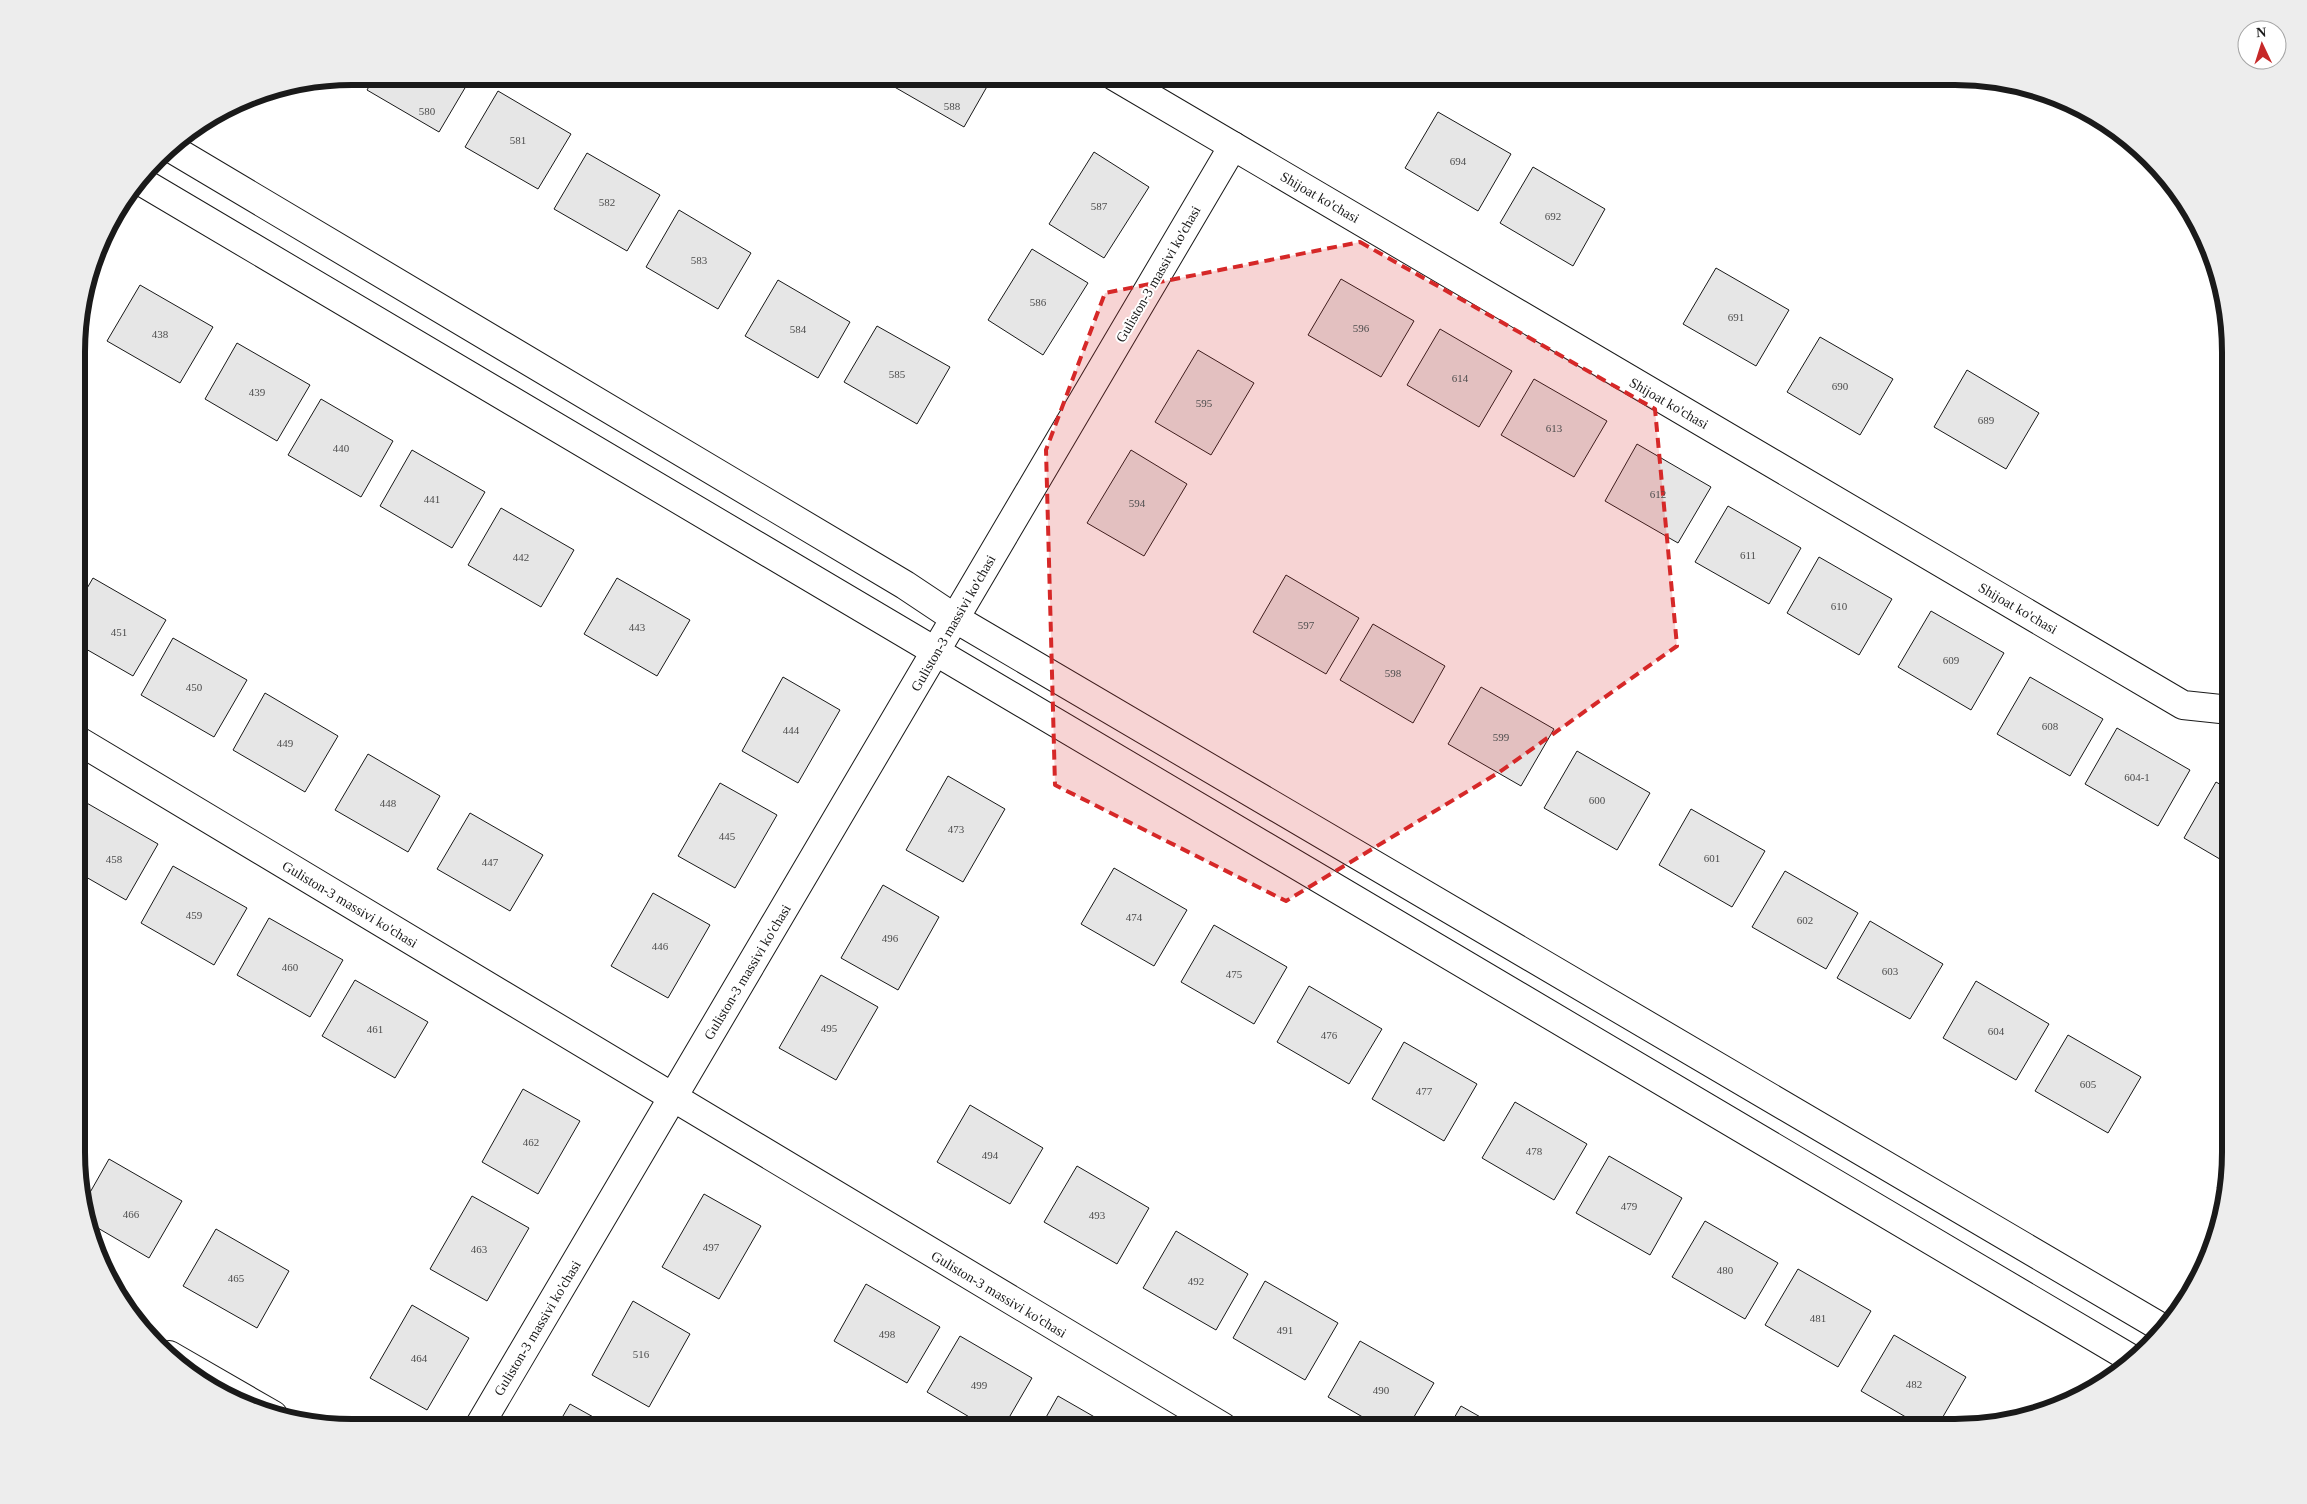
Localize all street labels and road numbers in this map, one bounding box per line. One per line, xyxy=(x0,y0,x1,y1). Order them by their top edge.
street label: Shijoat ko'chasi xyxy=(1278,169,1362,226)
street label: Guliston-3 massivi ko'chasi xyxy=(1113,203,1204,345)
street label: Shijoat ko'chasi xyxy=(1627,375,1711,432)
street label: Guliston-3 massivi ko'chasi xyxy=(908,552,999,694)
street label: Shijoat ko'chasi xyxy=(1976,580,2060,637)
street label: Guliston-3 massivi ko'chasi xyxy=(279,858,420,951)
street label: Guliston-3 massivi ko'chasi xyxy=(701,902,794,1043)
street label: Guliston-3 massivi ko'chasi xyxy=(928,1248,1069,1341)
street label: Guliston-3 massivi ko'chasi xyxy=(491,1258,584,1399)

